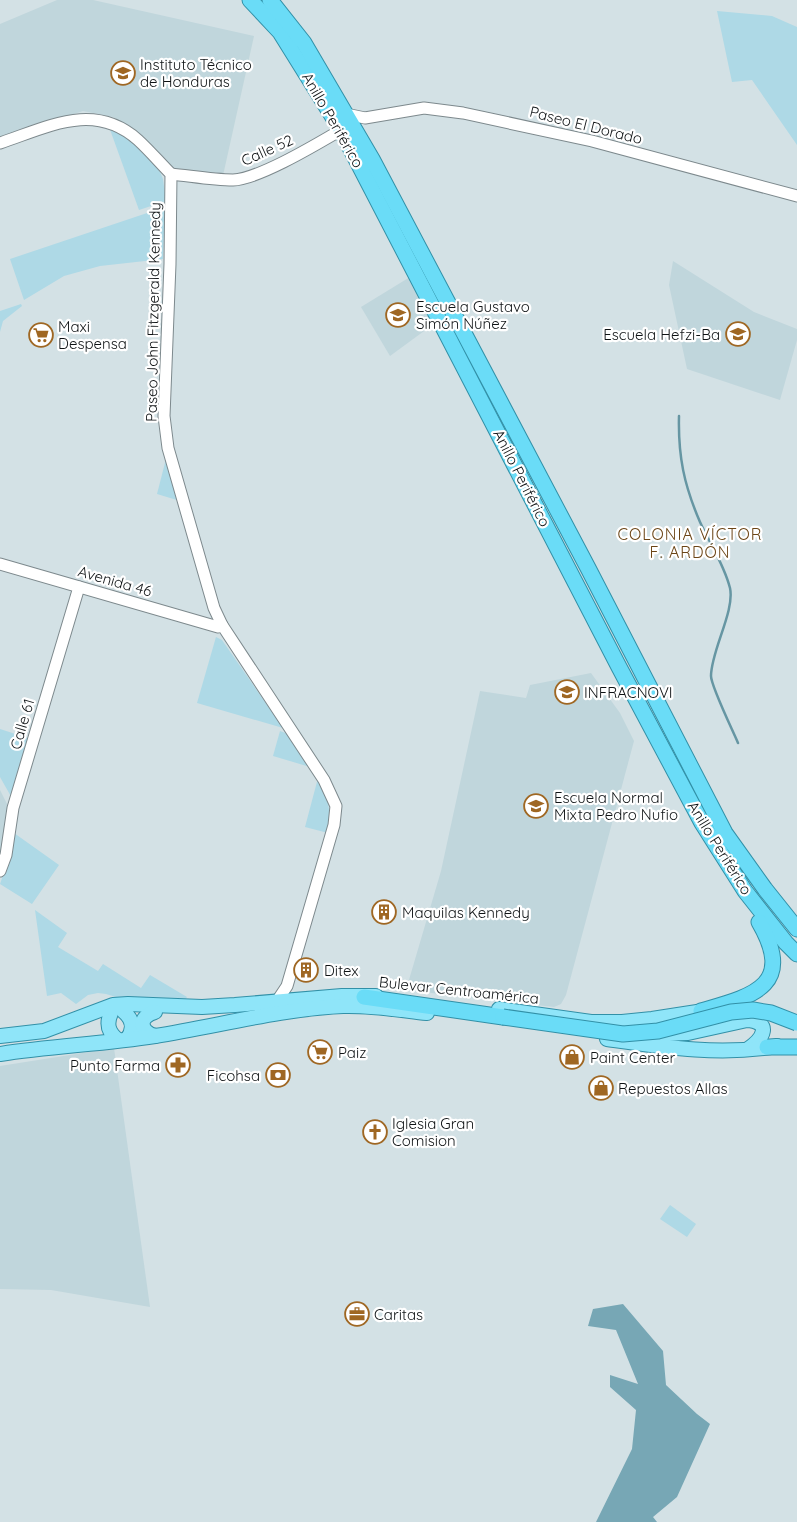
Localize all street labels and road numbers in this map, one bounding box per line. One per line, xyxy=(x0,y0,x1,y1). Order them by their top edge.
street label: Anillo Periférico xyxy=(298,69,368,171)
street label: Paseo El Dorado xyxy=(528,102,644,148)
street label: Calle 52 xyxy=(238,130,296,170)
street label: Paseo John Fitzgerald Kennedy xyxy=(142,202,164,422)
street label: Anillo Periférico xyxy=(489,426,555,530)
street label: Avenida 46 xyxy=(76,561,154,601)
street label: Calle 61 xyxy=(6,697,38,751)
street label: Anillo Periférico xyxy=(684,798,756,898)
street label: Bulevar Centroamérica xyxy=(378,972,540,1008)

